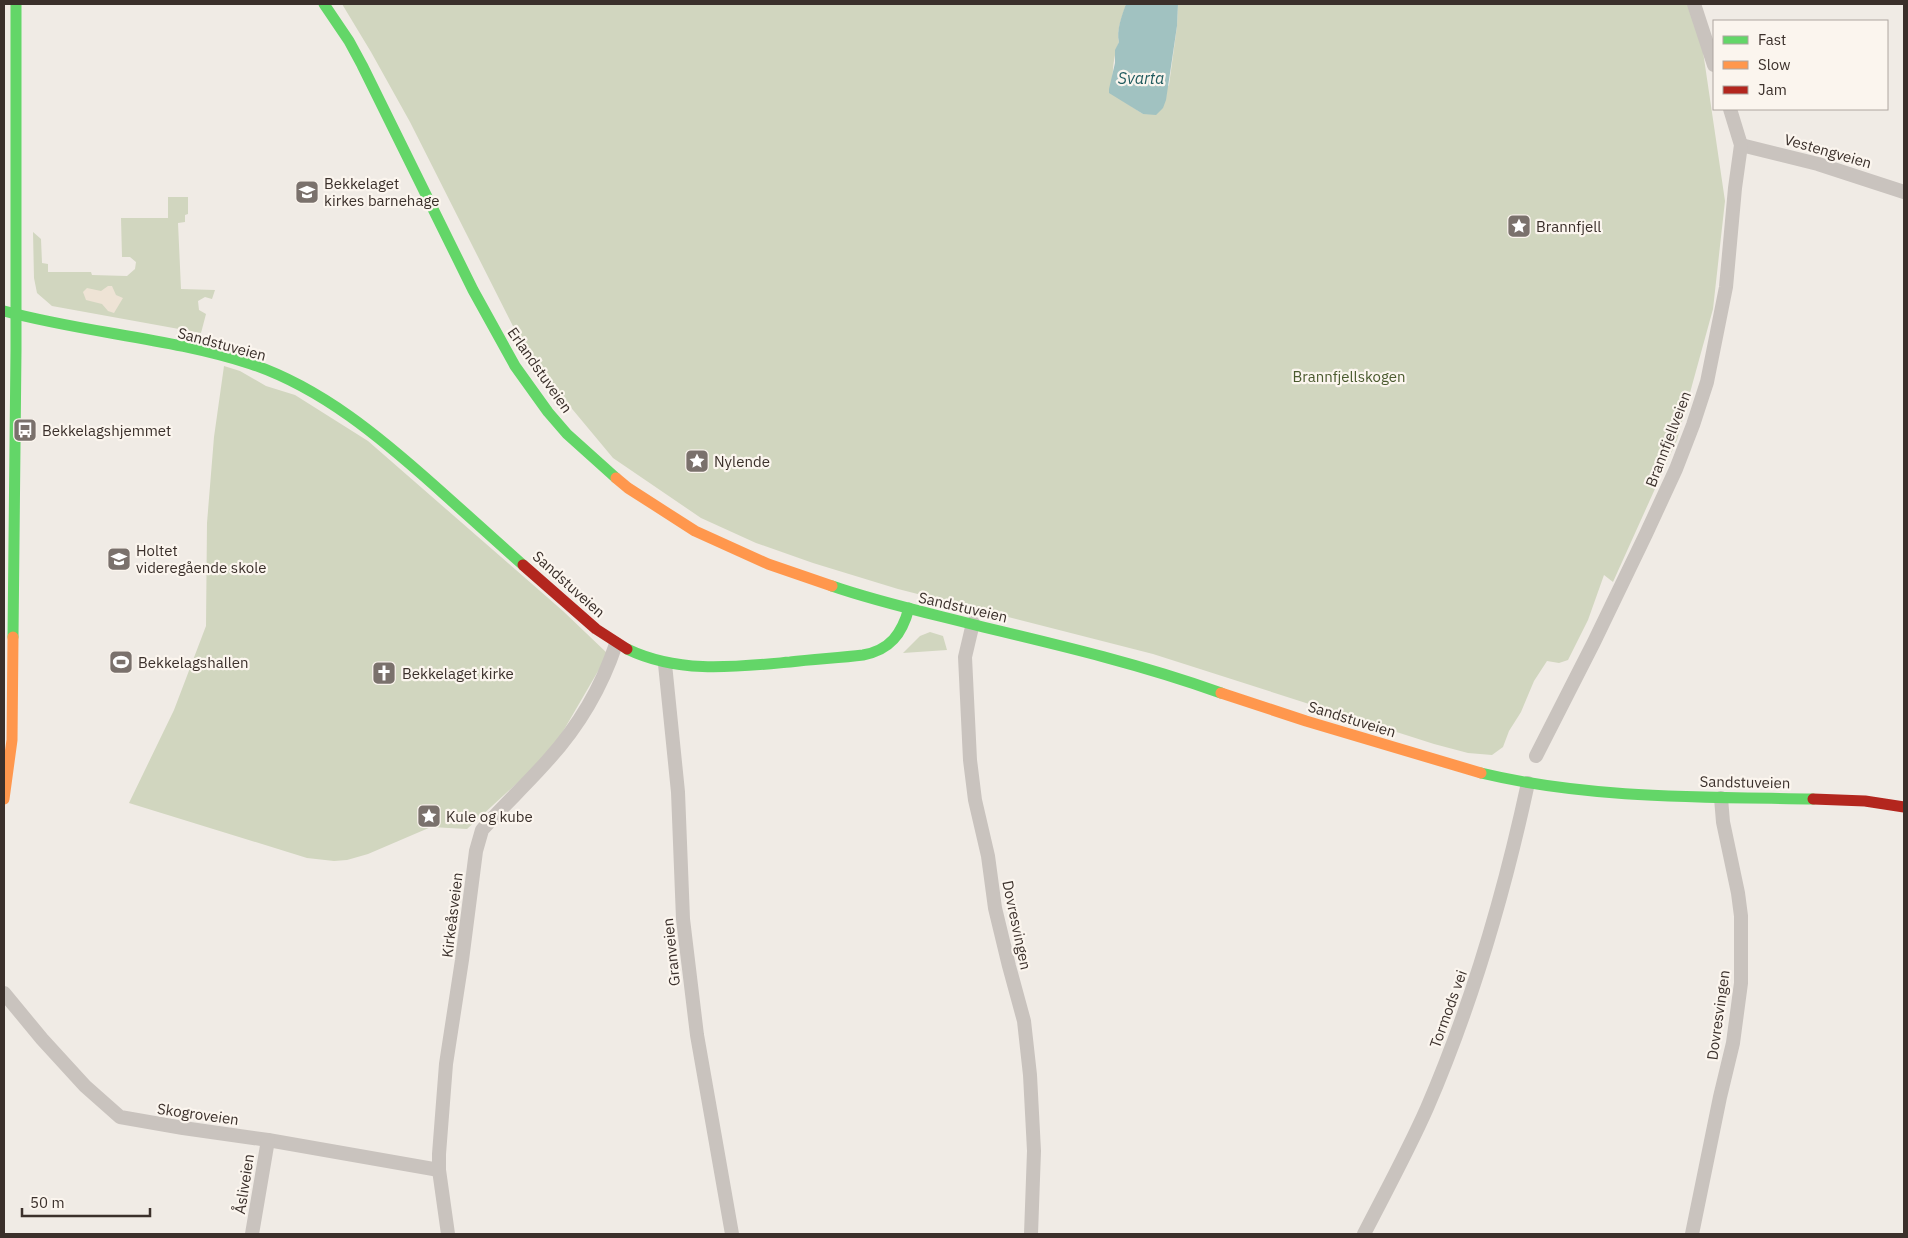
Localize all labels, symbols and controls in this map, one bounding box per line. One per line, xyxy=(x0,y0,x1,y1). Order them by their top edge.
legend xyxy=(1713,20,1888,110)
text: Fast xyxy=(1758,30,1786,49)
text: Slow xyxy=(1758,55,1791,74)
water label: Svarta xyxy=(1118,68,1164,88)
text: Jam xyxy=(1758,80,1787,99)
street label: Vestengveien xyxy=(1782,129,1874,173)
place label: Bekkelaget kirkes barnehage xyxy=(324,174,439,210)
school or university icon: Bekkelaget kirkes barnehage xyxy=(294,179,320,205)
place icon: Brannfjell xyxy=(1506,213,1532,239)
place label: Brannfjell xyxy=(1536,217,1601,236)
street label: Sandstuveien xyxy=(176,323,268,365)
street label: Erlandstuveien xyxy=(503,323,577,417)
park label: Brannfjellskogen xyxy=(1292,367,1406,386)
street label: Brannfjellveien xyxy=(1641,388,1695,490)
bus stop icon: Bekkelagshjemmet xyxy=(12,417,38,443)
place label: Bekkelagshjemmet xyxy=(42,421,171,440)
place icon: Nylende xyxy=(684,448,710,474)
place label: Nylende xyxy=(714,452,770,471)
place label: Holtet videregående skole xyxy=(136,541,267,577)
school or university icon: Holtet videregående skole xyxy=(106,546,132,572)
street label: Sandstuveien xyxy=(529,547,609,621)
street label: Sandstuveien xyxy=(917,588,1009,626)
sports icon: Bekkelagshallen xyxy=(108,649,134,675)
place label: Bekkelagshallen xyxy=(138,653,249,672)
church icon: Bekkelaget kirke xyxy=(371,660,397,686)
place label: Bekkelaget kirke xyxy=(402,664,514,683)
street label: Sandstuveien xyxy=(1306,697,1398,741)
street label: Sandstuveien xyxy=(1699,772,1791,792)
place icon: Kule og kube xyxy=(416,803,442,829)
place label: Kule og kube xyxy=(446,807,533,826)
street label: Kirkeåsveien xyxy=(437,871,467,959)
street label: Dovresvingen xyxy=(998,879,1036,971)
street label: Granveien xyxy=(658,917,684,987)
street label: Tormods vei xyxy=(1425,967,1471,1051)
street label: Dovresvingen xyxy=(1702,969,1734,1061)
street label: Skogroveien xyxy=(156,1099,240,1129)
street label: Åsliveien xyxy=(230,1153,258,1215)
scale bar xyxy=(22,1186,150,1218)
text: 50 m xyxy=(30,1193,65,1212)

